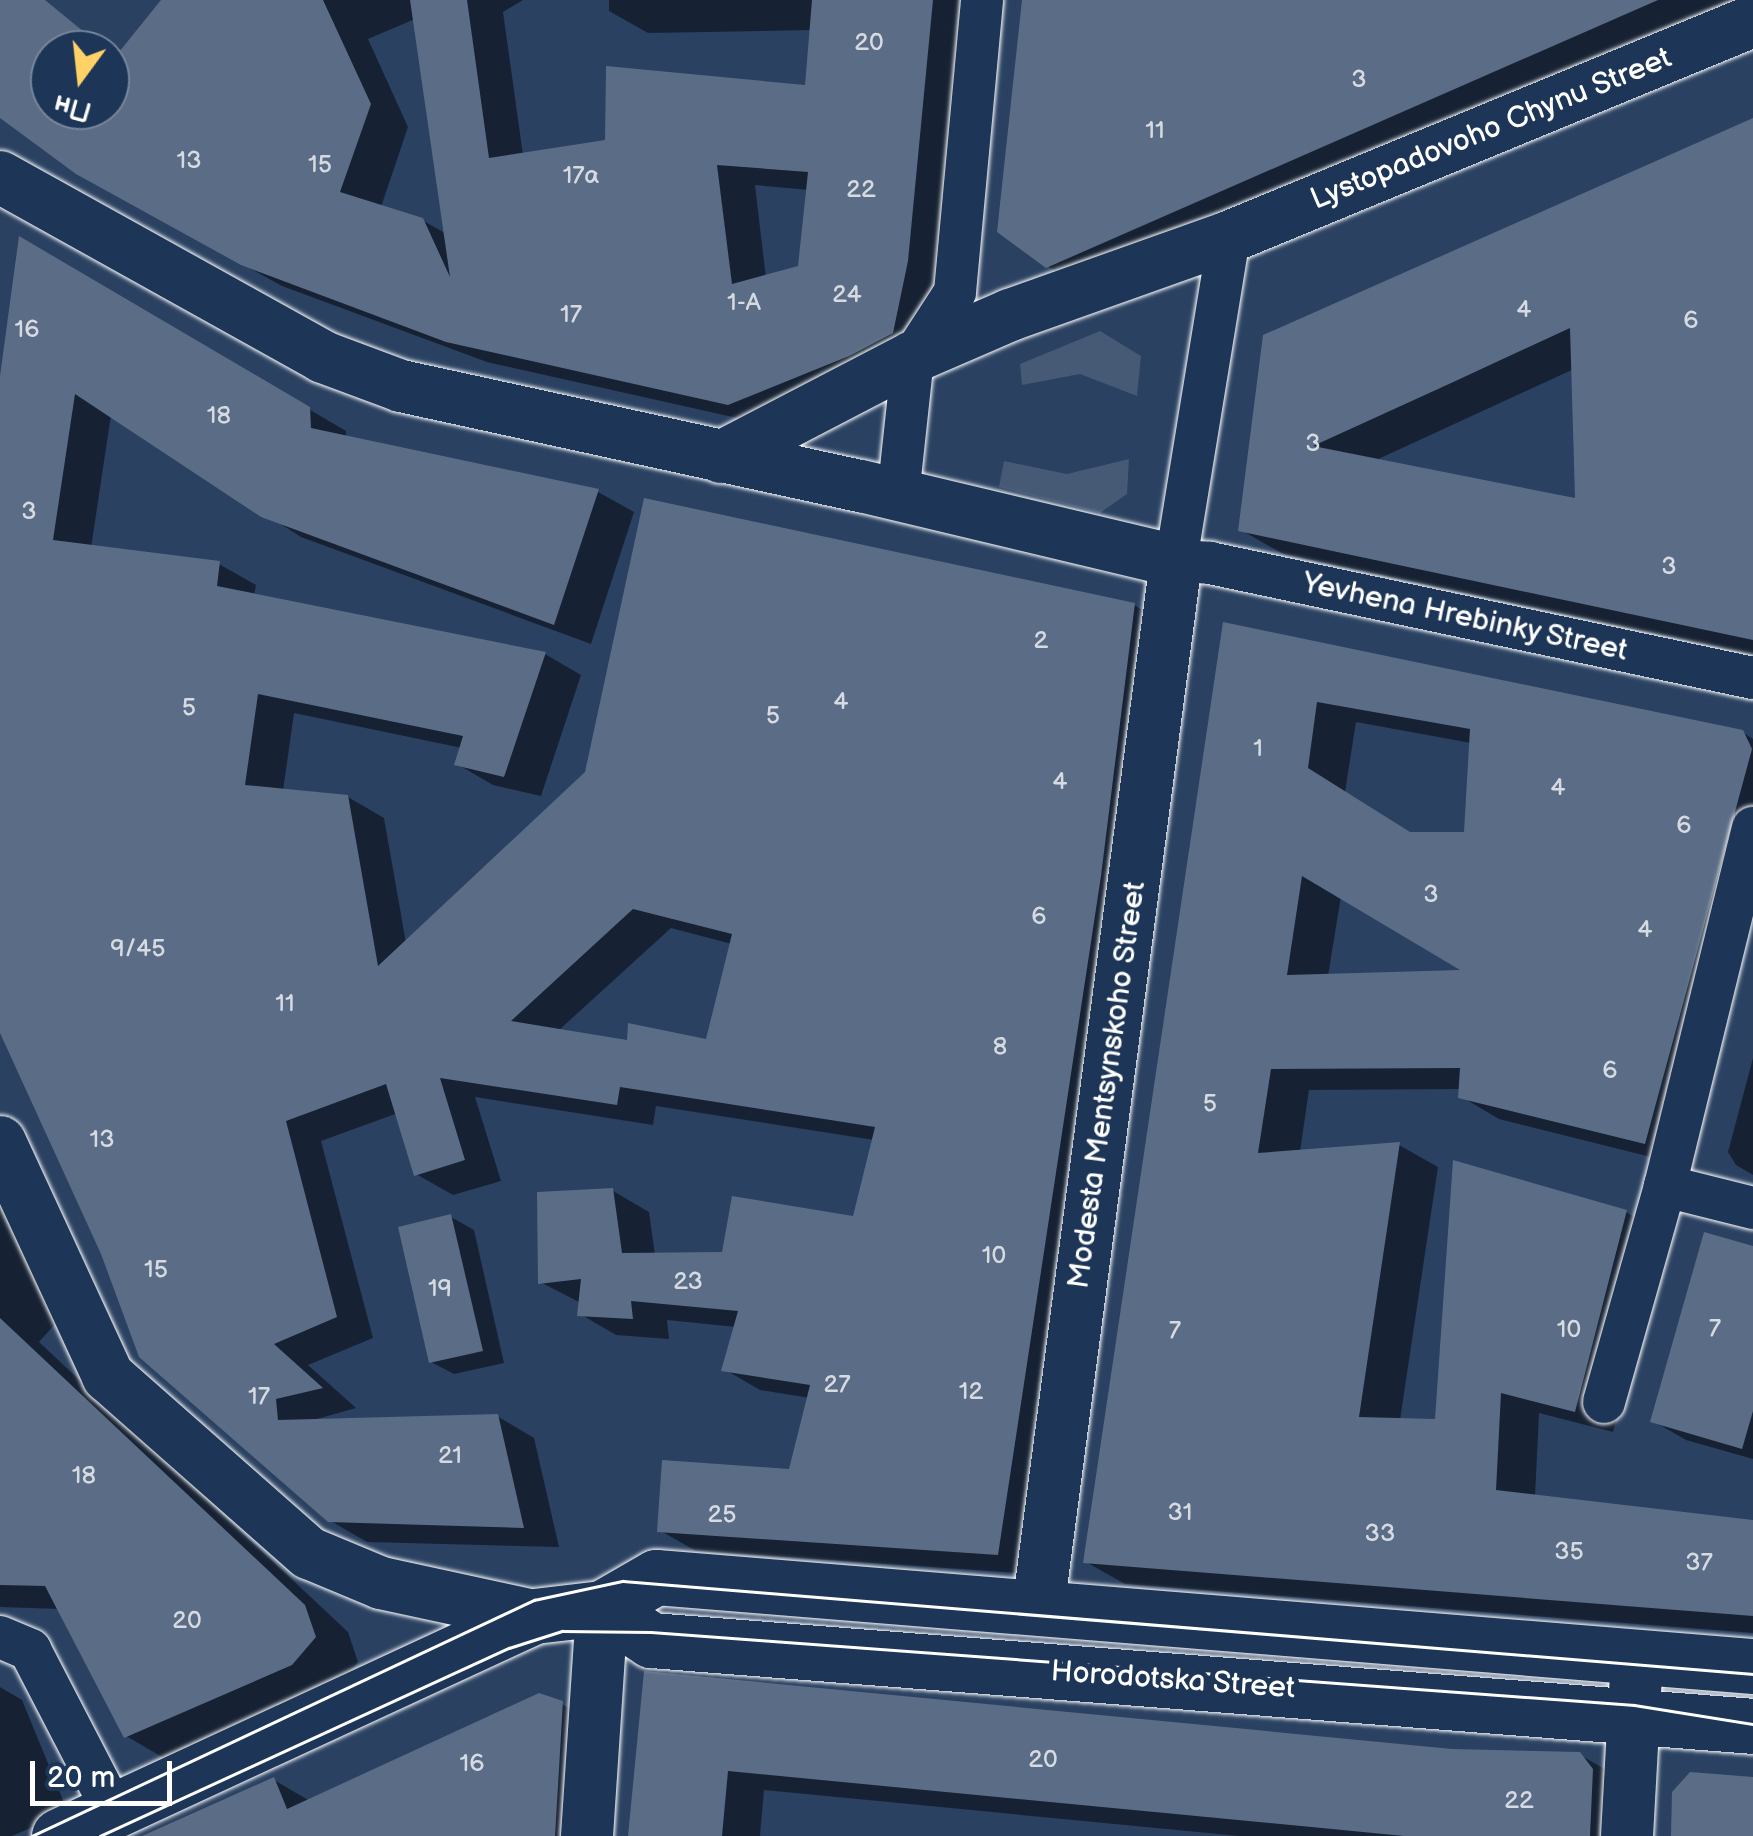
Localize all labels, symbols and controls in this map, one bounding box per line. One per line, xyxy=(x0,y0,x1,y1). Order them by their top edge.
house number: 20 xyxy=(854,28,884,58)
north arrow xyxy=(30,30,130,130)
street label: Lystopadovoho Chynu Street xyxy=(1305,40,1677,218)
house number: 3 xyxy=(1351,65,1367,95)
text: Пн xyxy=(50,87,95,128)
house number: 11 xyxy=(1145,116,1165,146)
house number: 13 xyxy=(176,146,202,176)
house number: 15 xyxy=(308,150,332,180)
house number: 17а xyxy=(563,161,599,191)
house number: 22 xyxy=(846,175,876,205)
house number: 24 xyxy=(832,280,862,310)
house number: 1-А xyxy=(727,288,761,318)
house number: 4 xyxy=(1516,295,1532,325)
house number: 17 xyxy=(560,300,582,330)
house number: 6 xyxy=(1683,306,1699,336)
house number: 16 xyxy=(15,315,39,345)
house number: 18 xyxy=(207,401,231,431)
house number: 3 xyxy=(1305,429,1321,459)
house number: 3 xyxy=(21,497,37,527)
house number: 3 xyxy=(1661,552,1677,582)
street label: Yevhena Hrebinky Street xyxy=(1298,565,1632,669)
house number: 2 xyxy=(1034,626,1048,656)
house number: 4 xyxy=(833,687,849,717)
house number: 5 xyxy=(182,693,196,723)
house number: 5 xyxy=(766,701,780,731)
house number: 1 xyxy=(1253,734,1263,764)
house number: 4 xyxy=(1052,767,1068,797)
house number: 4 xyxy=(1550,773,1566,803)
house number: 6 xyxy=(1676,811,1692,841)
street label: Modesta Mentsynskoho Street xyxy=(1061,879,1153,1291)
house number: 3 xyxy=(1423,880,1439,910)
house number: 6 xyxy=(1031,902,1047,932)
house number: 4 xyxy=(1637,915,1653,945)
house number: 9/45 xyxy=(110,934,166,964)
house number: 11 xyxy=(275,989,295,1019)
house number: 8 xyxy=(993,1032,1007,1062)
house number: 6 xyxy=(1602,1056,1618,1086)
house number: 5 xyxy=(1203,1089,1217,1119)
house number: 13 xyxy=(89,1125,115,1155)
house number: 10 xyxy=(982,1241,1006,1271)
house number: 15 xyxy=(144,1255,168,1285)
house number: 23 xyxy=(673,1267,703,1297)
house number: 19 xyxy=(428,1274,452,1304)
house number: 7 xyxy=(1709,1314,1721,1344)
house number: 10 xyxy=(1557,1315,1581,1345)
house number: 7 xyxy=(1169,1316,1181,1346)
house number: 27 xyxy=(823,1370,851,1400)
house number: 12 xyxy=(959,1377,983,1407)
house number: 17 xyxy=(248,1382,270,1412)
house number: 21 xyxy=(438,1441,462,1471)
house number: 18 xyxy=(72,1461,96,1491)
house number: 31 xyxy=(1167,1498,1193,1528)
house number: 25 xyxy=(707,1500,737,1530)
house number: 33 xyxy=(1365,1519,1395,1549)
house number: 35 xyxy=(1554,1537,1584,1567)
house number: 37 xyxy=(1685,1548,1713,1578)
house number: 20 xyxy=(172,1606,202,1636)
street label: Horodotska Street xyxy=(1049,1653,1297,1707)
scale bar xyxy=(35,1741,178,1803)
house number: 20 xyxy=(1028,1745,1058,1775)
house number: 16 xyxy=(460,1749,484,1779)
text: 20 m xyxy=(47,1760,115,1796)
house number: 22 xyxy=(1504,1786,1534,1816)

